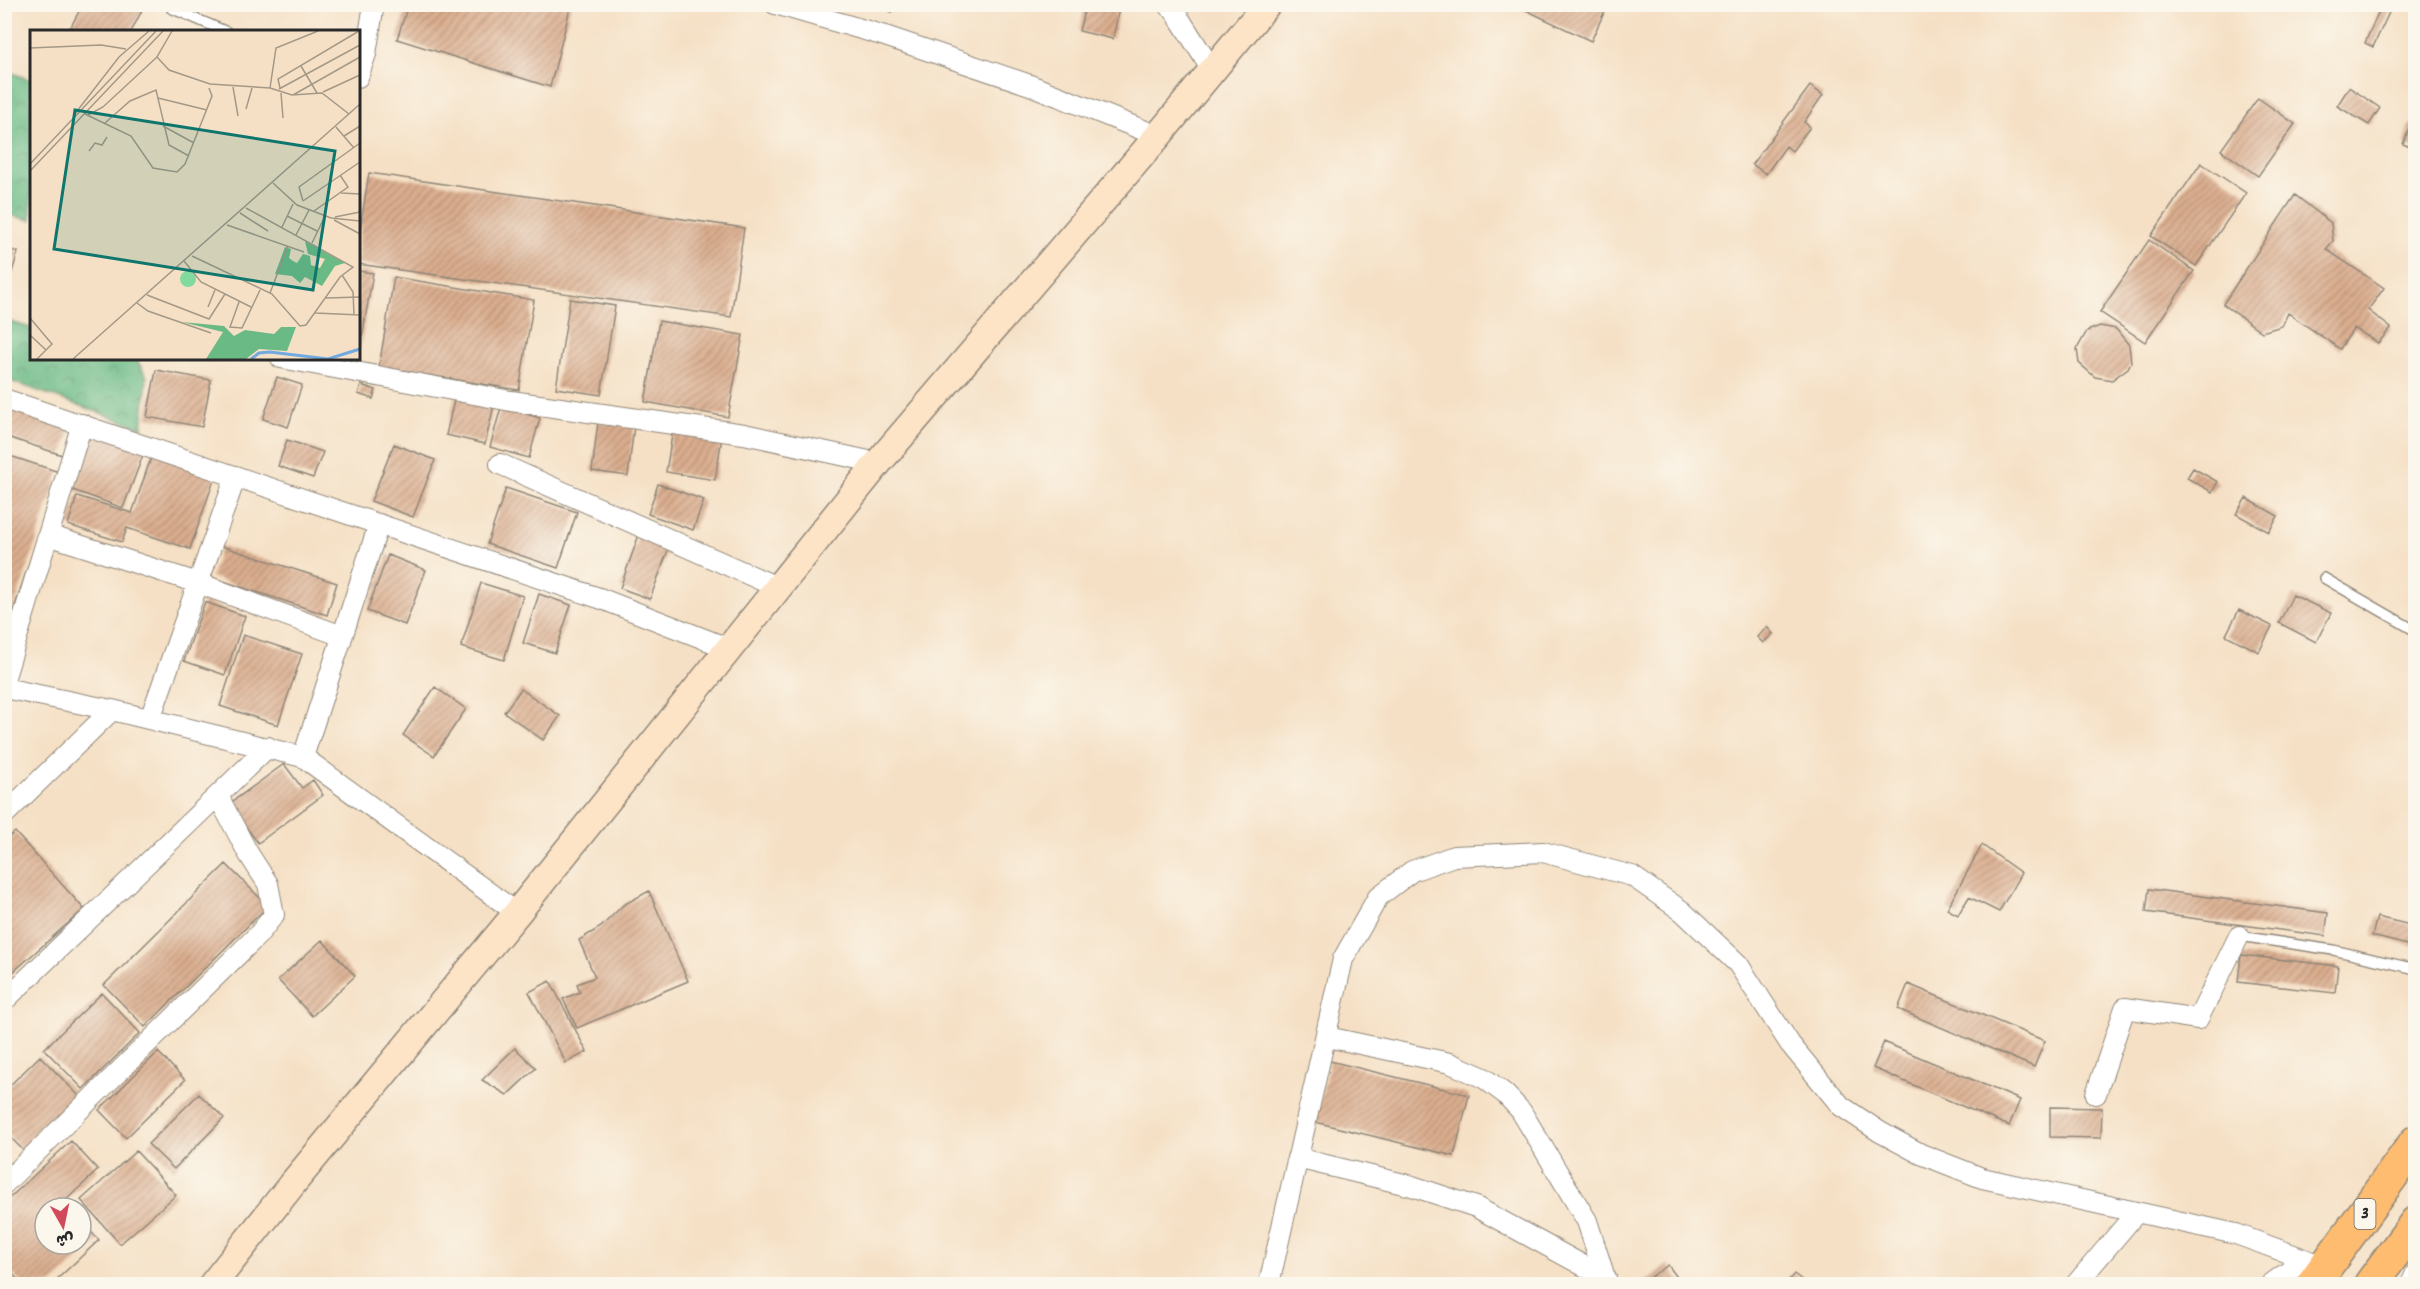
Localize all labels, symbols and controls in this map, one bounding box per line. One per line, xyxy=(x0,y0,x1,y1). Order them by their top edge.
inset map xyxy=(30,30,360,360)
north arrow xyxy=(33,1196,93,1256)
road number: 3 xyxy=(2354,1199,2376,1229)
text: ش xyxy=(54,1226,75,1251)

